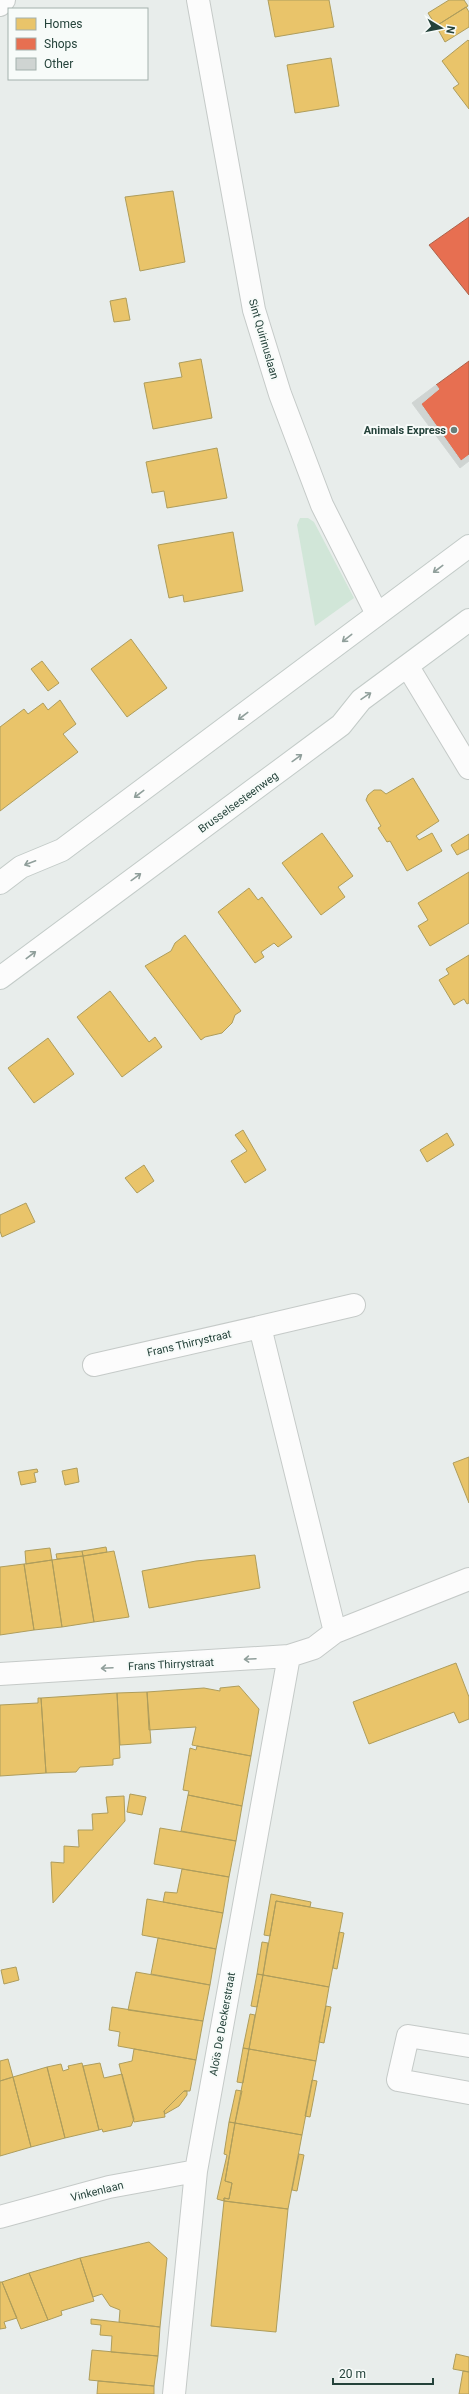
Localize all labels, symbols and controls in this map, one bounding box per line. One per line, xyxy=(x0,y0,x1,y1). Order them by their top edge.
legend xyxy=(8,8,148,80)
north arrow xyxy=(421,8,461,48)
text: Homes xyxy=(44,17,82,31)
text: N xyxy=(443,25,457,35)
text: Shops xyxy=(44,37,78,51)
text: Other xyxy=(44,57,73,71)
street label: Sint Quirinuslaan xyxy=(246,298,281,381)
place label: Animals Express xyxy=(364,424,446,437)
marker: Animals Express xyxy=(449,425,459,435)
one-way arrow xyxy=(432,565,443,573)
one-way arrow xyxy=(341,634,352,642)
one-way arrow xyxy=(361,692,372,700)
one-way arrow xyxy=(238,712,249,720)
one-way arrow xyxy=(291,754,302,763)
street label: Brusselsesteenweg xyxy=(196,769,281,836)
one-way arrow xyxy=(133,789,144,798)
one-way arrow xyxy=(24,860,36,868)
one-way arrow xyxy=(130,873,141,881)
one-way arrow xyxy=(26,950,37,959)
street label: Frans Thirrystraat xyxy=(146,1327,233,1360)
one-way arrow xyxy=(244,1655,257,1662)
street label: Frans Thirrystraat xyxy=(128,1656,215,1673)
one-way arrow xyxy=(101,1664,114,1671)
street label: Aloïs De Deckerstraat xyxy=(207,1971,238,2077)
street label: Vinkenlaan xyxy=(69,2179,125,2204)
scale bar xyxy=(333,2360,433,2386)
text: 20 m xyxy=(339,2367,366,2381)

